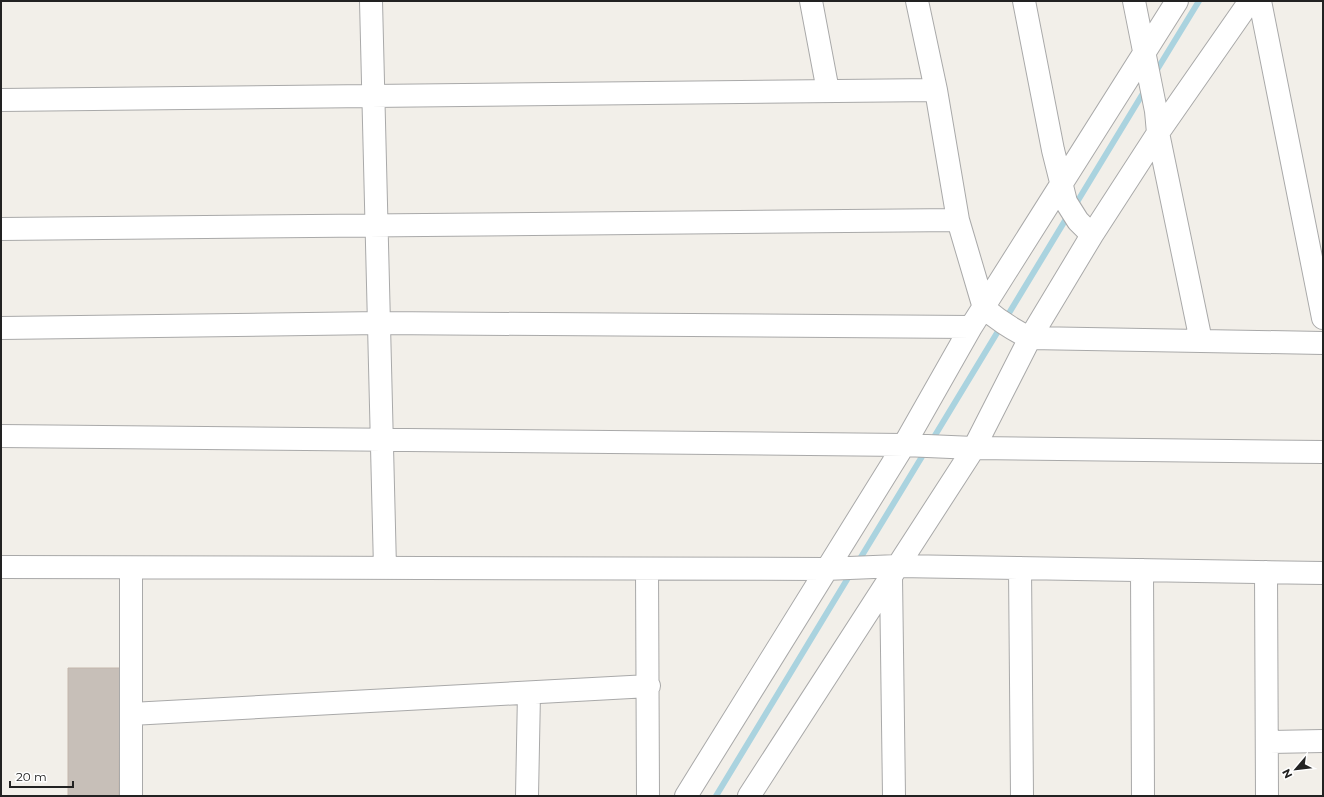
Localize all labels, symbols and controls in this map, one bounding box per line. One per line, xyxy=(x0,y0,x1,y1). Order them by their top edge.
north arrow xyxy=(1276,749,1316,789)
scale bar xyxy=(10,763,73,789)
text: N xyxy=(1279,766,1295,781)
text: 20 m xyxy=(16,769,47,784)

